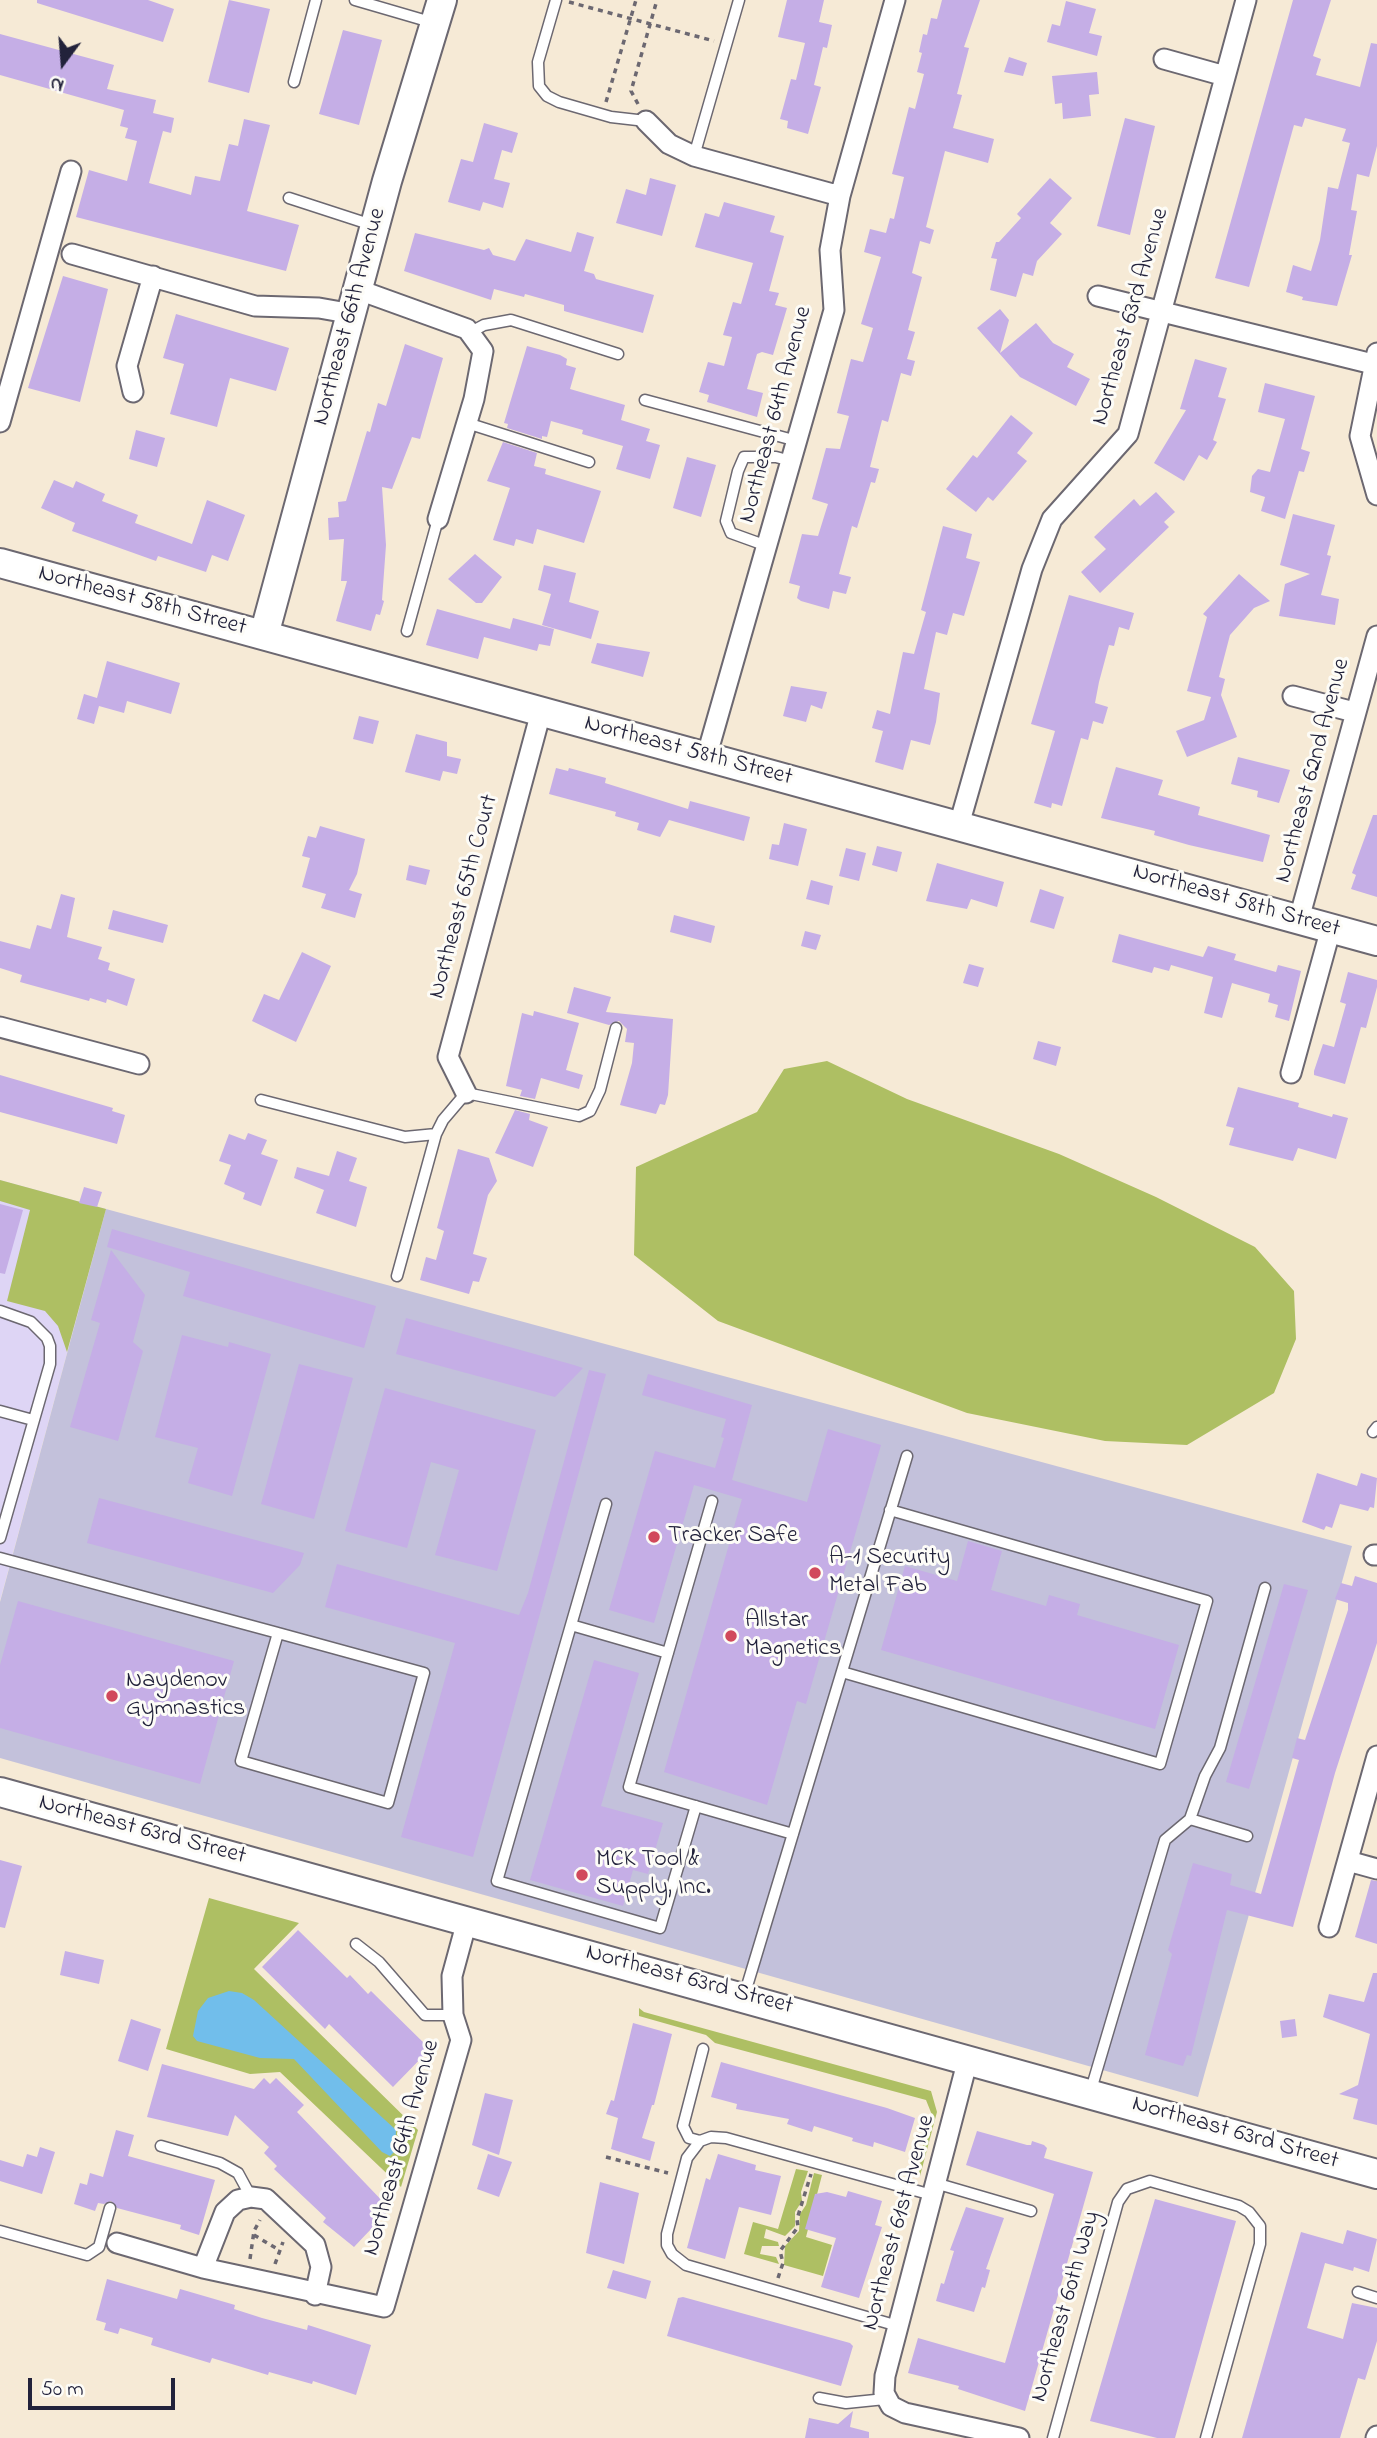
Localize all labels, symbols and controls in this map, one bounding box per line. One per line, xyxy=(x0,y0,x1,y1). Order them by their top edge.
north arrow xyxy=(28,28,98,98)
text: N xyxy=(47,69,67,98)
street label: Northeast 66th Avenue xyxy=(308,205,394,429)
street label: Northeast 63rd Avenue xyxy=(1087,205,1177,429)
street label: Northeast 64th Avenue xyxy=(734,303,820,527)
street label: Northeast 58th Street xyxy=(35,560,249,644)
street label: Northeast 62nd Avenue xyxy=(1270,656,1358,886)
street label: Northeast 58th Street xyxy=(581,710,795,794)
street label: Northeast 65th Court xyxy=(424,792,506,1002)
street label: Northeast 58th Street xyxy=(1129,859,1343,945)
place label: Tracker Safe xyxy=(668,1523,798,1551)
marker: Tracker Safe xyxy=(646,1529,662,1545)
place label: A-1 Security Metal Fab xyxy=(829,1545,950,1601)
marker: A-1 Security Metal Fab xyxy=(807,1565,823,1581)
place label: Allstar Magnetics xyxy=(745,1608,841,1664)
marker: Allstar Magnetics xyxy=(723,1628,739,1644)
place label: Naydenov Gymnastics xyxy=(126,1668,245,1724)
marker: Naydenov Gymnastics xyxy=(104,1688,120,1704)
street label: Northeast 63rd Street xyxy=(35,1789,249,1873)
place label: MCK Tool & Supply, Inc. xyxy=(596,1847,711,1903)
marker: MCK Tool & Supply, Inc. xyxy=(574,1867,590,1883)
street label: Northeast 63rd Street xyxy=(582,1939,796,2023)
street label: Northeast 64th Avenue xyxy=(358,2037,448,2259)
street label: Northeast 63rd Street xyxy=(1128,2091,1342,2177)
street label: Northeast 61st Avenue xyxy=(857,2112,943,2334)
street label: Northeast 60th Way xyxy=(1026,2208,1108,2406)
scale bar xyxy=(32,2364,178,2408)
text: 50 m xyxy=(41,2375,84,2405)

